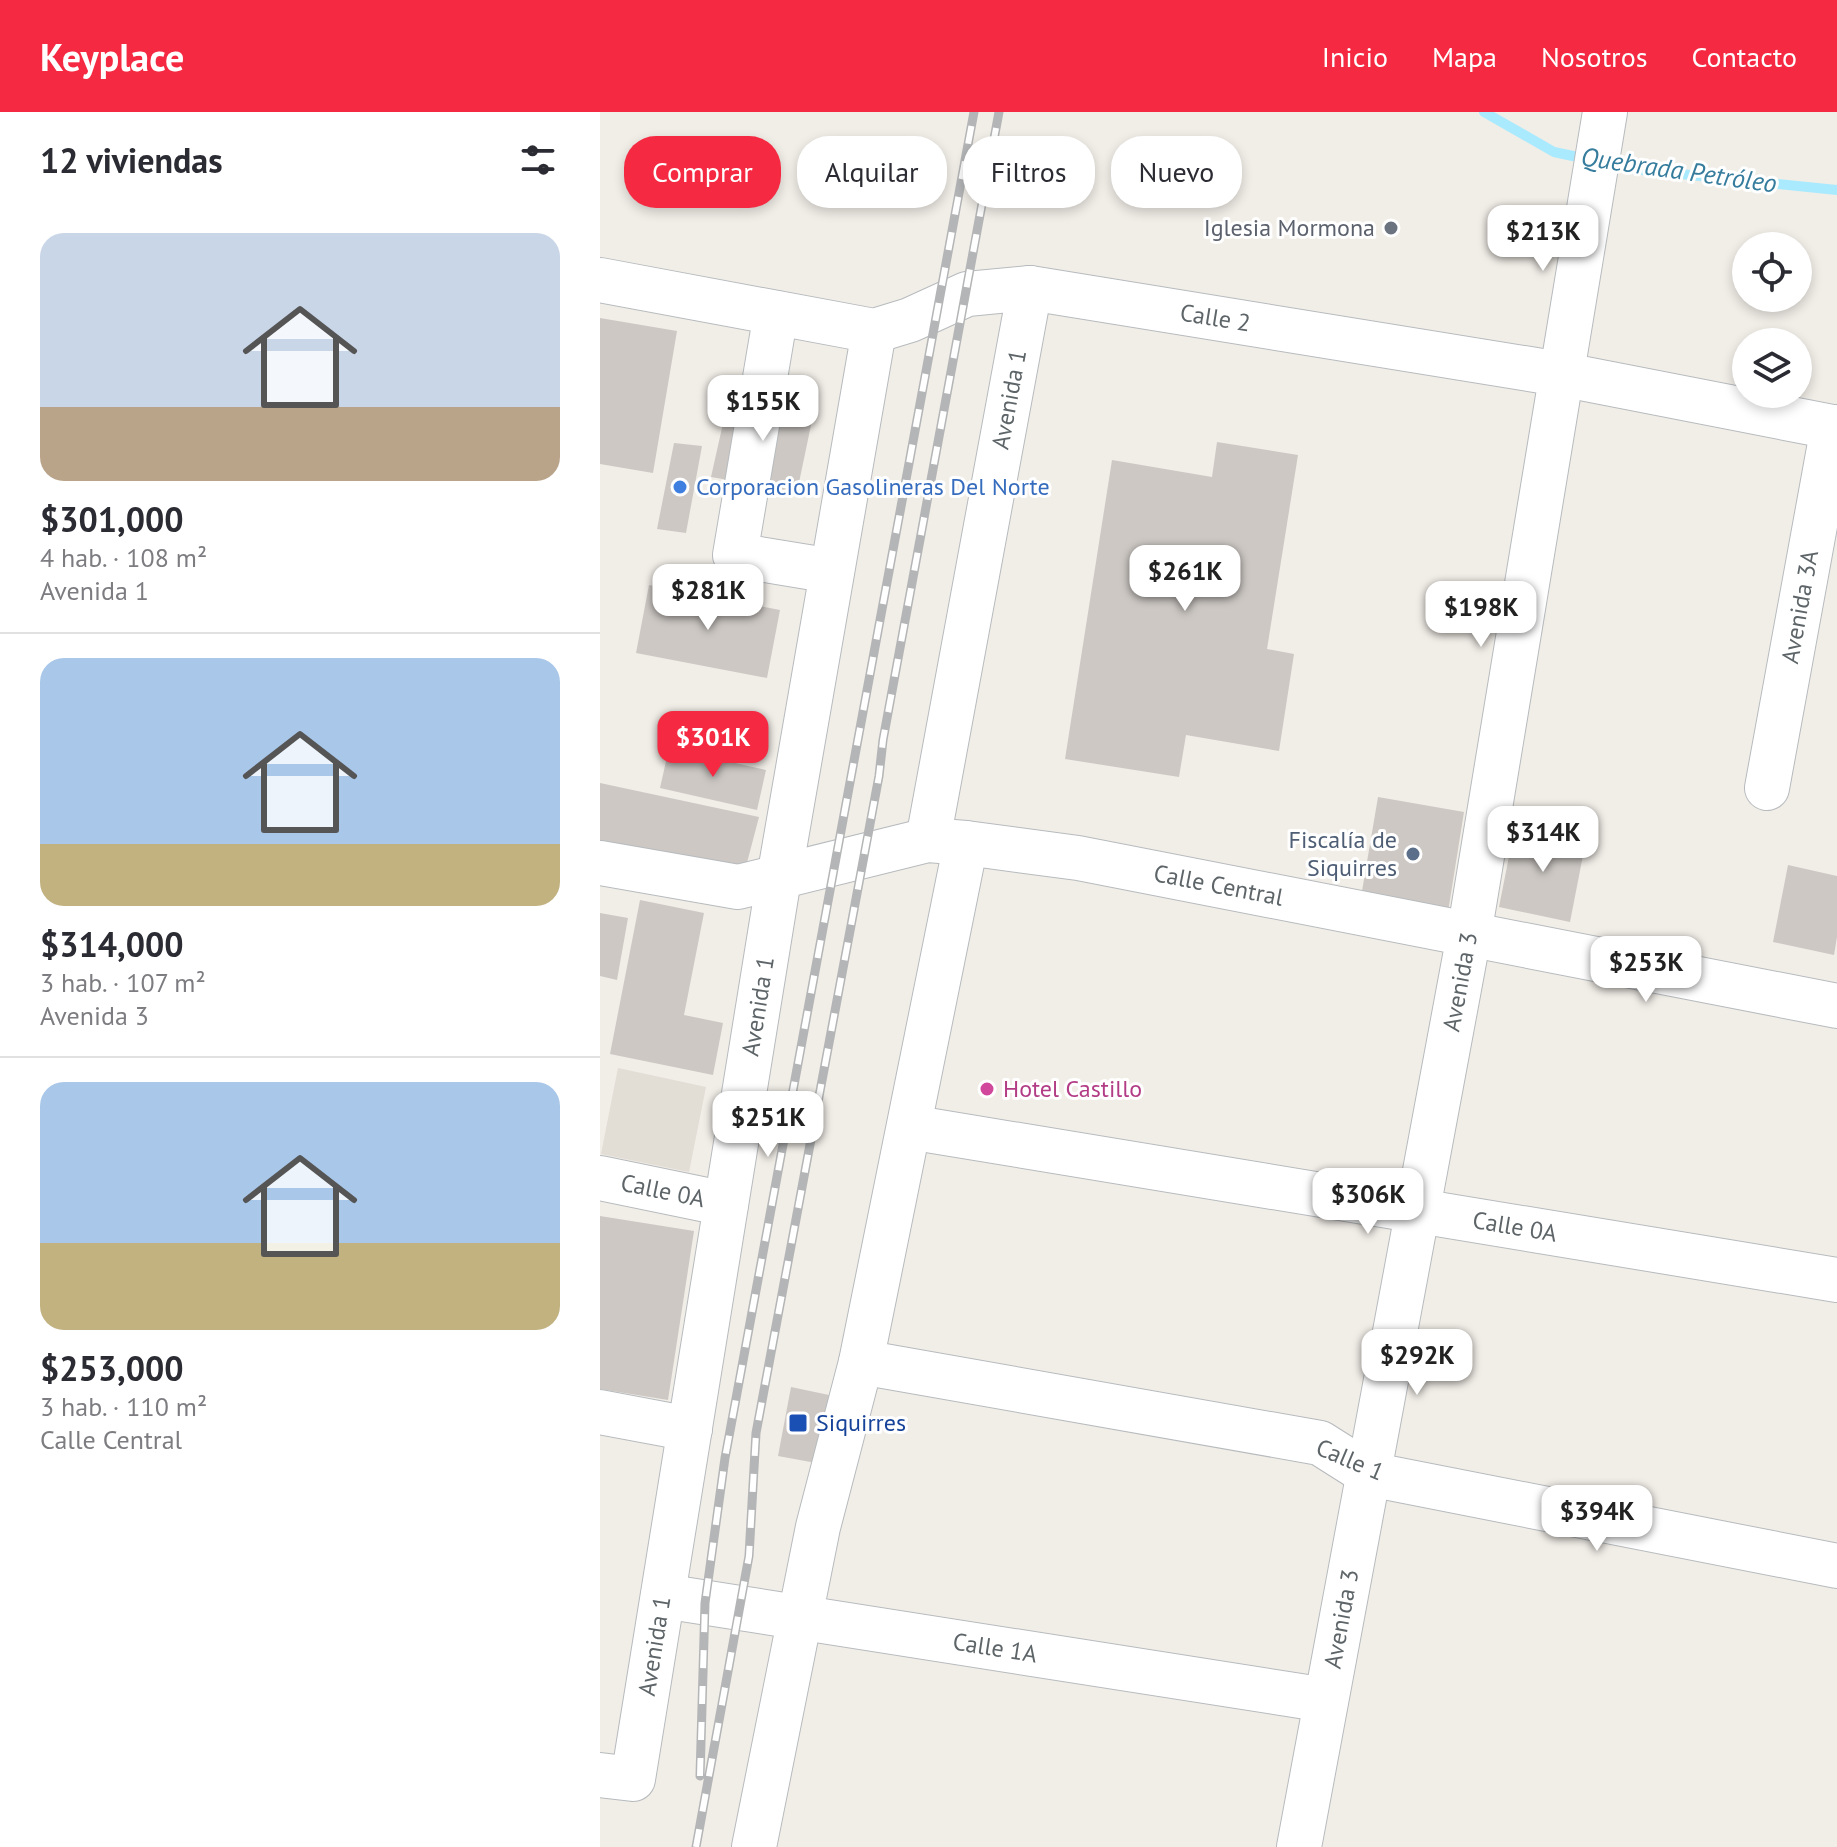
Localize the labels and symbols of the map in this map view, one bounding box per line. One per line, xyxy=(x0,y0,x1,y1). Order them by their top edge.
water label: Quebrada Petróleo xyxy=(1579,139,1779,200)
pin: $213K xyxy=(1487,205,1599,273)
place label: Iglesia Mormona xyxy=(1204,212,1375,243)
marker: Iglesia Mormona xyxy=(1382,219,1400,237)
street label: Calle 2 xyxy=(1178,297,1253,339)
street label: Avenida 1 xyxy=(985,347,1033,452)
pin: $155K xyxy=(707,375,819,443)
place label: Corporacion Gasolineras Del Norte xyxy=(696,471,1050,502)
marker: Corporacion Gasolineras Del Norte xyxy=(671,478,689,496)
pin: $261K xyxy=(1129,545,1241,613)
street label: Avenida 3A xyxy=(1774,548,1825,666)
pin: $281K xyxy=(652,564,764,632)
pin: $198K xyxy=(1425,581,1537,649)
pin: $301K xyxy=(657,711,769,779)
pin: $314K xyxy=(1487,806,1599,874)
place label: Fiscalía de Siquirres xyxy=(1288,824,1397,883)
marker: Fiscalía de Siquirres xyxy=(1404,845,1422,863)
street label: Calle Central xyxy=(1151,857,1286,913)
street label: Avenida 3 xyxy=(1435,930,1484,1034)
pin: $253K xyxy=(1590,936,1702,1004)
street label: Avenida 1 xyxy=(734,954,781,1058)
place label: Hotel Castillo xyxy=(1003,1073,1142,1104)
marker: Hotel Castillo xyxy=(978,1080,996,1098)
pin: $251K xyxy=(712,1091,824,1159)
street label: Calle 0A xyxy=(618,1167,708,1214)
pin: $306K xyxy=(1312,1168,1424,1236)
street label: Calle 0A xyxy=(1470,1204,1559,1249)
pin: $292K xyxy=(1361,1329,1473,1397)
place label: Siquirres xyxy=(816,1407,906,1438)
marker: Siquirres xyxy=(787,1412,809,1434)
street label: Calle 1 xyxy=(1312,1431,1389,1488)
pin: $394K xyxy=(1541,1485,1653,1553)
street label: Avenida 3 xyxy=(1317,1567,1365,1671)
street label: Avenida 1 xyxy=(631,1594,677,1698)
street label: Calle 1A xyxy=(951,1626,1039,1669)

